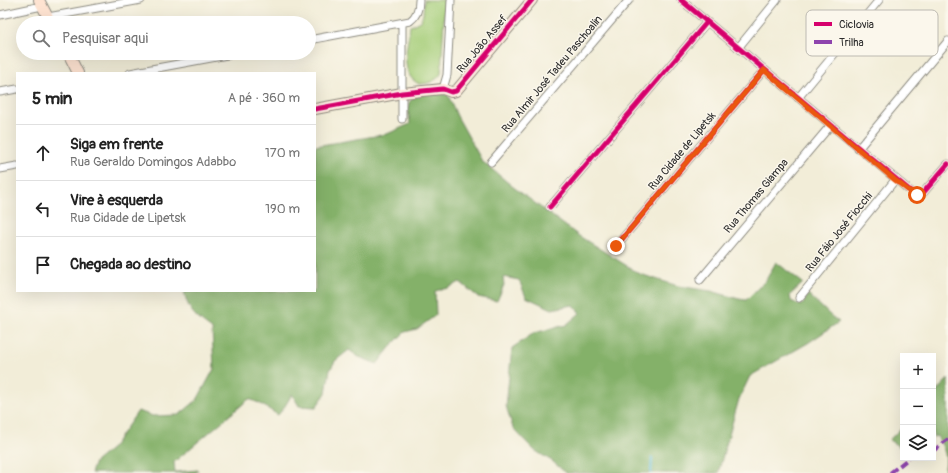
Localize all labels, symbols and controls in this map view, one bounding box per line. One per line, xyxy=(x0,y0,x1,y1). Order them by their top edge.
legend xyxy=(806,10,938,56)
street label: Rua João Assef xyxy=(454,12,510,76)
street label: Rua Almir José Tadeu Paschoalin xyxy=(499,13,605,135)
search box xyxy=(16,16,316,60)
text: Ciclovia xyxy=(839,18,874,31)
icon: search xyxy=(30,27,52,49)
text: Pesquisar aqui xyxy=(62,29,148,48)
text: Trilha xyxy=(839,36,864,49)
text: 5 min xyxy=(32,88,72,109)
text: A pé · 360 m xyxy=(228,90,300,106)
street label: Rua Cidade de Lipetsk xyxy=(646,109,719,193)
text: Siga em frente xyxy=(70,135,163,154)
icon: ahead xyxy=(32,142,54,164)
text: 170 m xyxy=(265,145,300,161)
text: Rua Geraldo Domingos Adabbo xyxy=(70,154,236,170)
street label: Rua Thomas Giampa xyxy=(721,156,791,236)
route start xyxy=(908,186,926,204)
street label: Rua Fáio José Fiocchi xyxy=(803,190,875,274)
text: Vire à esquerda xyxy=(70,191,163,210)
icon: left xyxy=(32,198,54,220)
text: 190 m xyxy=(265,201,300,217)
text: Rua Cidade de Lipetsk xyxy=(70,210,186,226)
route end xyxy=(607,237,625,255)
icon: arrive xyxy=(32,254,54,276)
text: Chegada ao destino xyxy=(70,255,191,274)
map controls xyxy=(900,353,936,461)
button: + xyxy=(900,353,936,389)
button: − xyxy=(900,389,936,425)
button: layers xyxy=(900,425,936,461)

